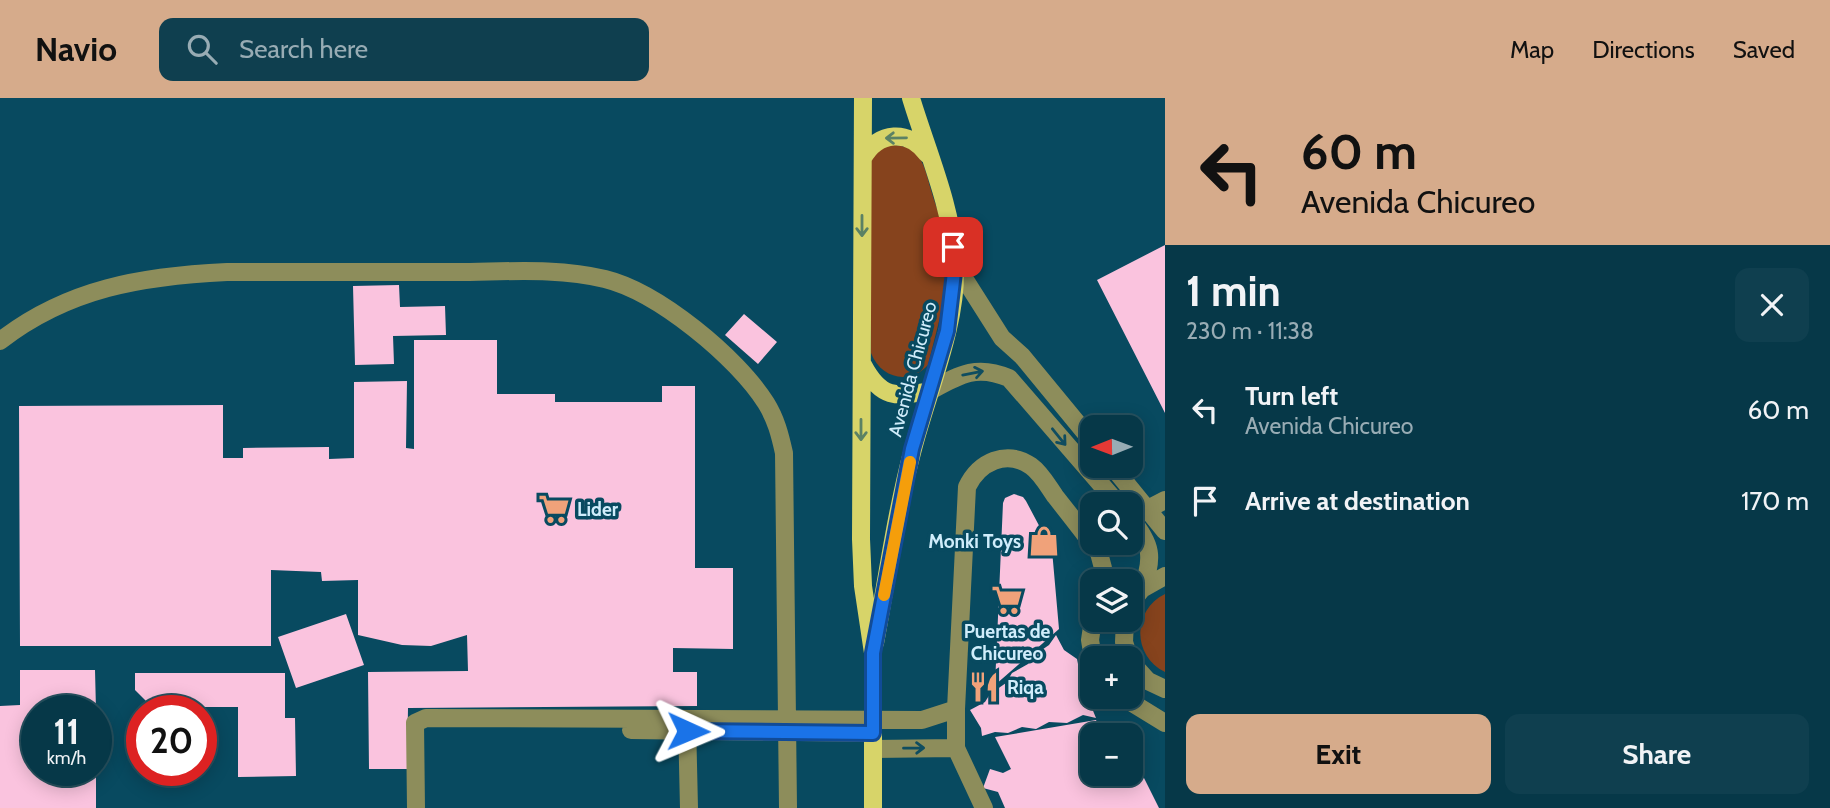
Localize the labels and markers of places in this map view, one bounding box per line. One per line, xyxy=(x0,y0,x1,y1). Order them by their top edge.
pin xyxy=(923,217,983,277)
supermarket icon: Lider xyxy=(537,492,571,526)
place label: Lider xyxy=(577,498,619,521)
shop icon: Monki Toys xyxy=(1027,524,1061,558)
place label: Monki Toys xyxy=(928,530,1021,553)
supermarket icon: Puertas de Chicureo xyxy=(990,583,1024,617)
place label: Puertas de Chicureo xyxy=(964,620,1051,665)
restaurant icon: Riqa xyxy=(967,670,1001,704)
place label: Riqa xyxy=(1007,676,1044,699)

